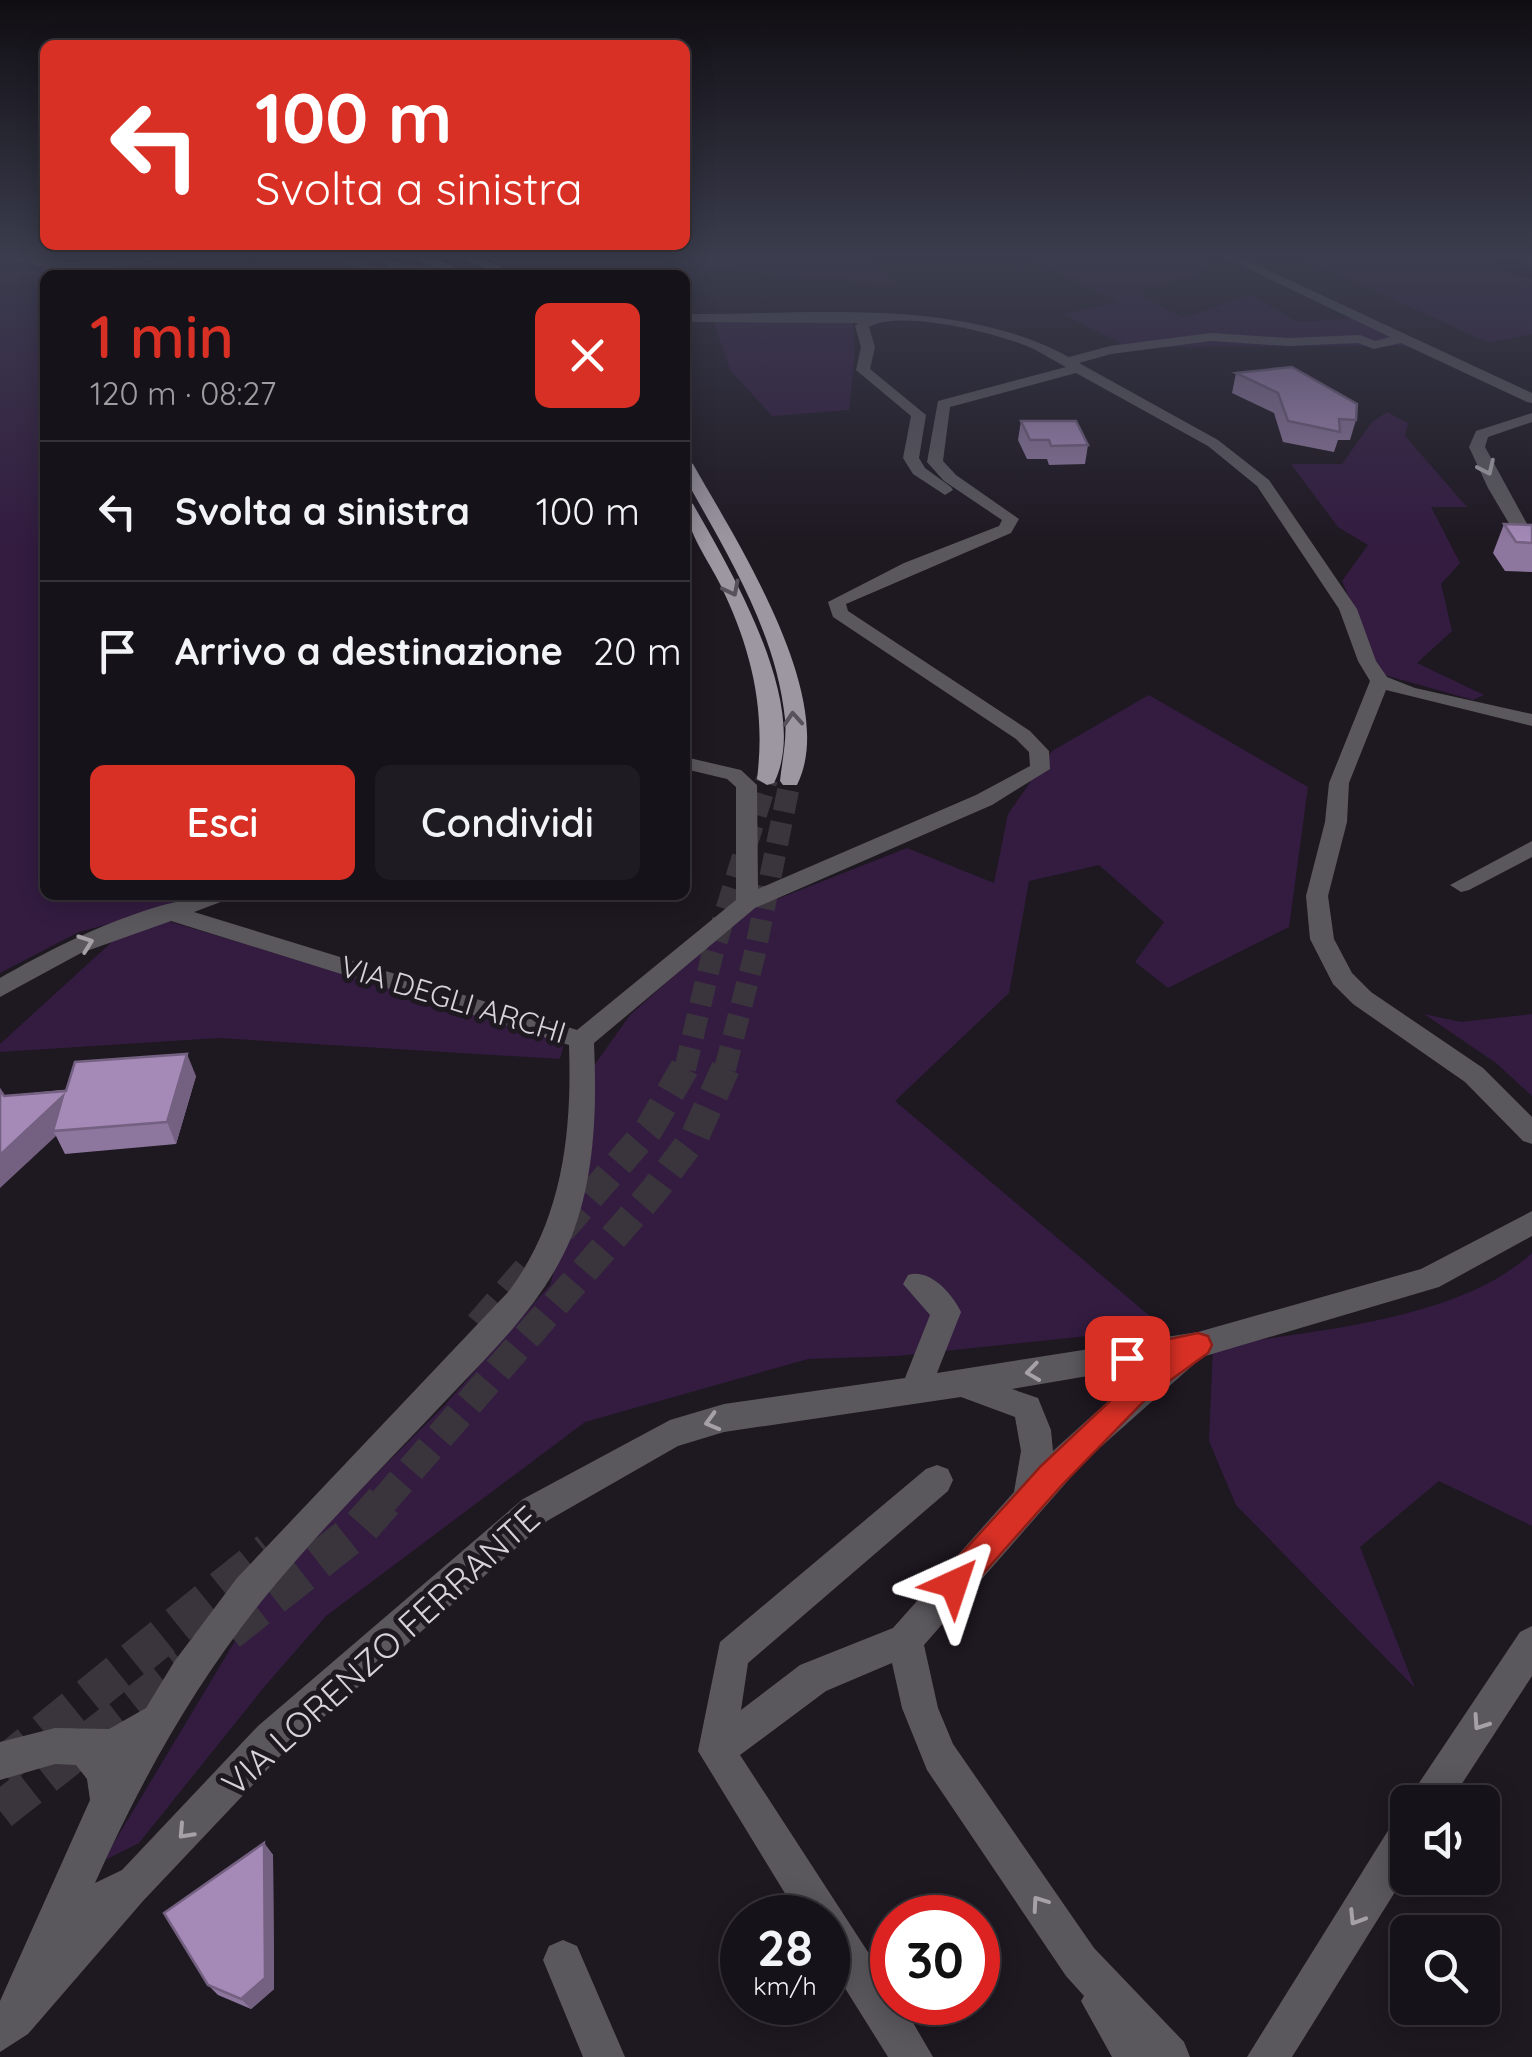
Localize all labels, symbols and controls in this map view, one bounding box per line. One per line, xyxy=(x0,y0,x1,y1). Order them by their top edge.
text: 100 m xyxy=(255,73,452,161)
icon: left xyxy=(90,80,220,210)
text: Svolta a sinistra xyxy=(255,160,582,216)
text: 1 min xyxy=(90,298,234,373)
button: close xyxy=(535,303,640,408)
text: 120 m · 08:27 xyxy=(90,373,276,413)
one-way arrow xyxy=(1474,458,1494,476)
icon: left xyxy=(90,484,145,539)
text: Svolta a sinistra xyxy=(175,487,470,535)
text: 100 m xyxy=(536,487,640,535)
one-way arrow xyxy=(720,579,739,597)
icon: arrive xyxy=(90,624,145,679)
text: Arrivo a destinazione xyxy=(175,627,563,675)
text: 20 m xyxy=(593,627,682,675)
one-way arrow xyxy=(783,711,804,727)
button: Esci xyxy=(90,765,355,880)
button: Condividi xyxy=(375,765,640,880)
one-way arrow xyxy=(76,934,93,955)
street label: VIA DEGLI ARCHI xyxy=(336,947,571,1051)
pin xyxy=(1085,1316,1170,1401)
icon: arrive xyxy=(1100,1331,1155,1386)
one-way arrow xyxy=(1025,1361,1042,1382)
one-way arrow xyxy=(704,1410,721,1431)
street label: VIA LORENZO FERRANTE xyxy=(212,1496,548,1805)
position arrow xyxy=(902,1532,1006,1636)
one-way arrow xyxy=(1473,1713,1492,1731)
map controls xyxy=(1390,1785,1500,2025)
button: sound xyxy=(1390,1785,1500,1895)
one-way arrow xyxy=(179,1820,197,1838)
speed limit sign: 30 xyxy=(870,1895,1000,2025)
one-way arrow xyxy=(1033,1896,1051,1914)
one-way arrow xyxy=(1349,1907,1368,1925)
button: search xyxy=(1390,1915,1500,2025)
text: 28 xyxy=(757,1916,813,1979)
text: km/h xyxy=(753,1970,817,2001)

